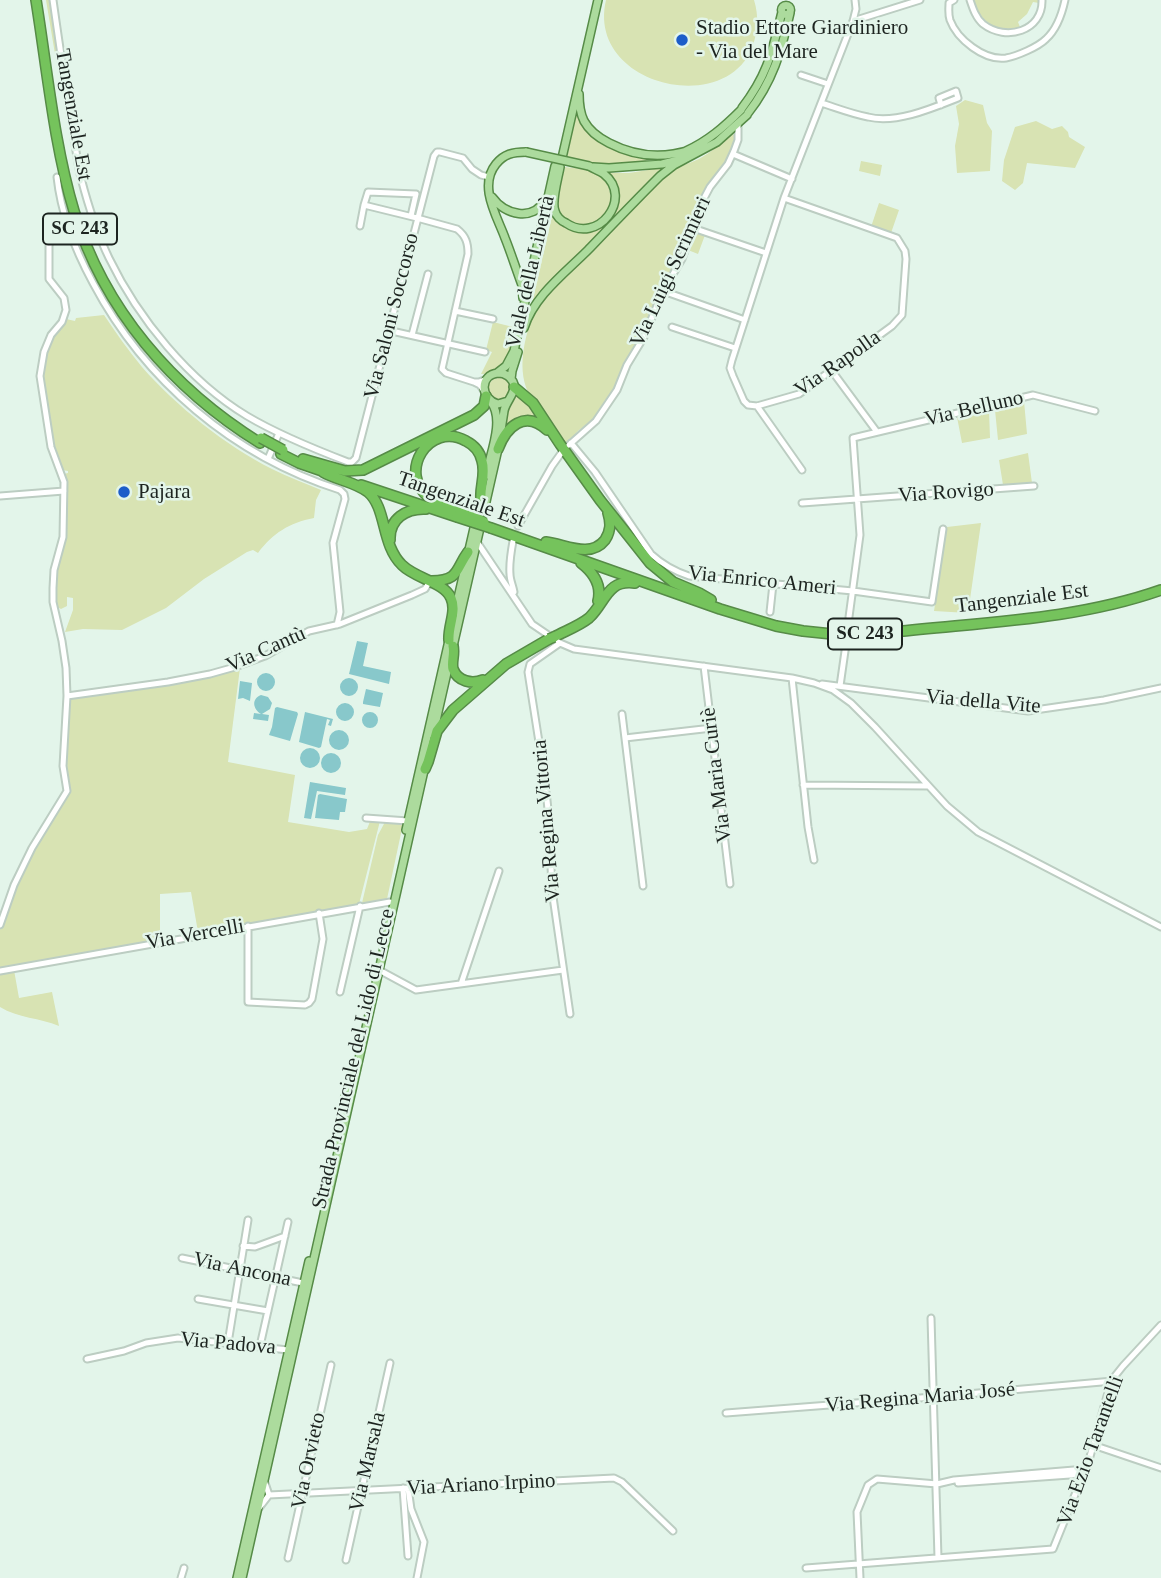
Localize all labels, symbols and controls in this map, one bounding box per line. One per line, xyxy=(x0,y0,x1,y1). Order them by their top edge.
place label: Stadio Ettore Giardiniero - Via del Mare xyxy=(696,15,908,65)
marker: Stadio Ettore Giardiniero - Via del Mare xyxy=(674,32,690,48)
street label: Tangenziale Est xyxy=(49,47,97,183)
street label: Viale della Libertà xyxy=(501,193,561,351)
street label: Via Luigi Scrimieri xyxy=(625,193,717,351)
road number: SC 243 xyxy=(43,214,117,244)
street label: Via Saloni Soccorso xyxy=(359,230,425,402)
street label: Via Rapolla xyxy=(790,325,886,403)
street label: Via Belluno xyxy=(922,385,1026,433)
street label: Tangenziale Est xyxy=(394,466,528,534)
street label: Via Rovigo xyxy=(897,477,995,509)
place label: Pajara xyxy=(138,479,190,505)
marker: Pajara xyxy=(116,484,132,500)
street label: Via Enrico Ameri xyxy=(686,561,838,601)
street label: Tangenziale Est xyxy=(954,578,1090,620)
road number: SC 243 xyxy=(828,618,902,650)
street label: Via Cantù xyxy=(222,621,310,679)
street label: Via della Vite xyxy=(924,684,1042,720)
street label: Via Maria Curiè xyxy=(696,706,738,844)
street label: Via Regina Vittoria xyxy=(527,739,567,903)
street label: Strada Provinciale del Lido di Lecce xyxy=(307,906,401,1212)
street label: Via Vercelli xyxy=(144,914,246,956)
street label: Via Ancona xyxy=(191,1247,293,1293)
street label: Via Padova xyxy=(179,1327,277,1361)
street label: Via Ezio Tarantelli xyxy=(1052,1372,1130,1530)
street label: Via Regina Maria José xyxy=(824,1377,1016,1419)
street label: Via Marsala xyxy=(344,1409,392,1515)
street label: Via Orvieto xyxy=(286,1410,332,1512)
street label: Via Ariano Irpino xyxy=(406,1469,556,1501)

